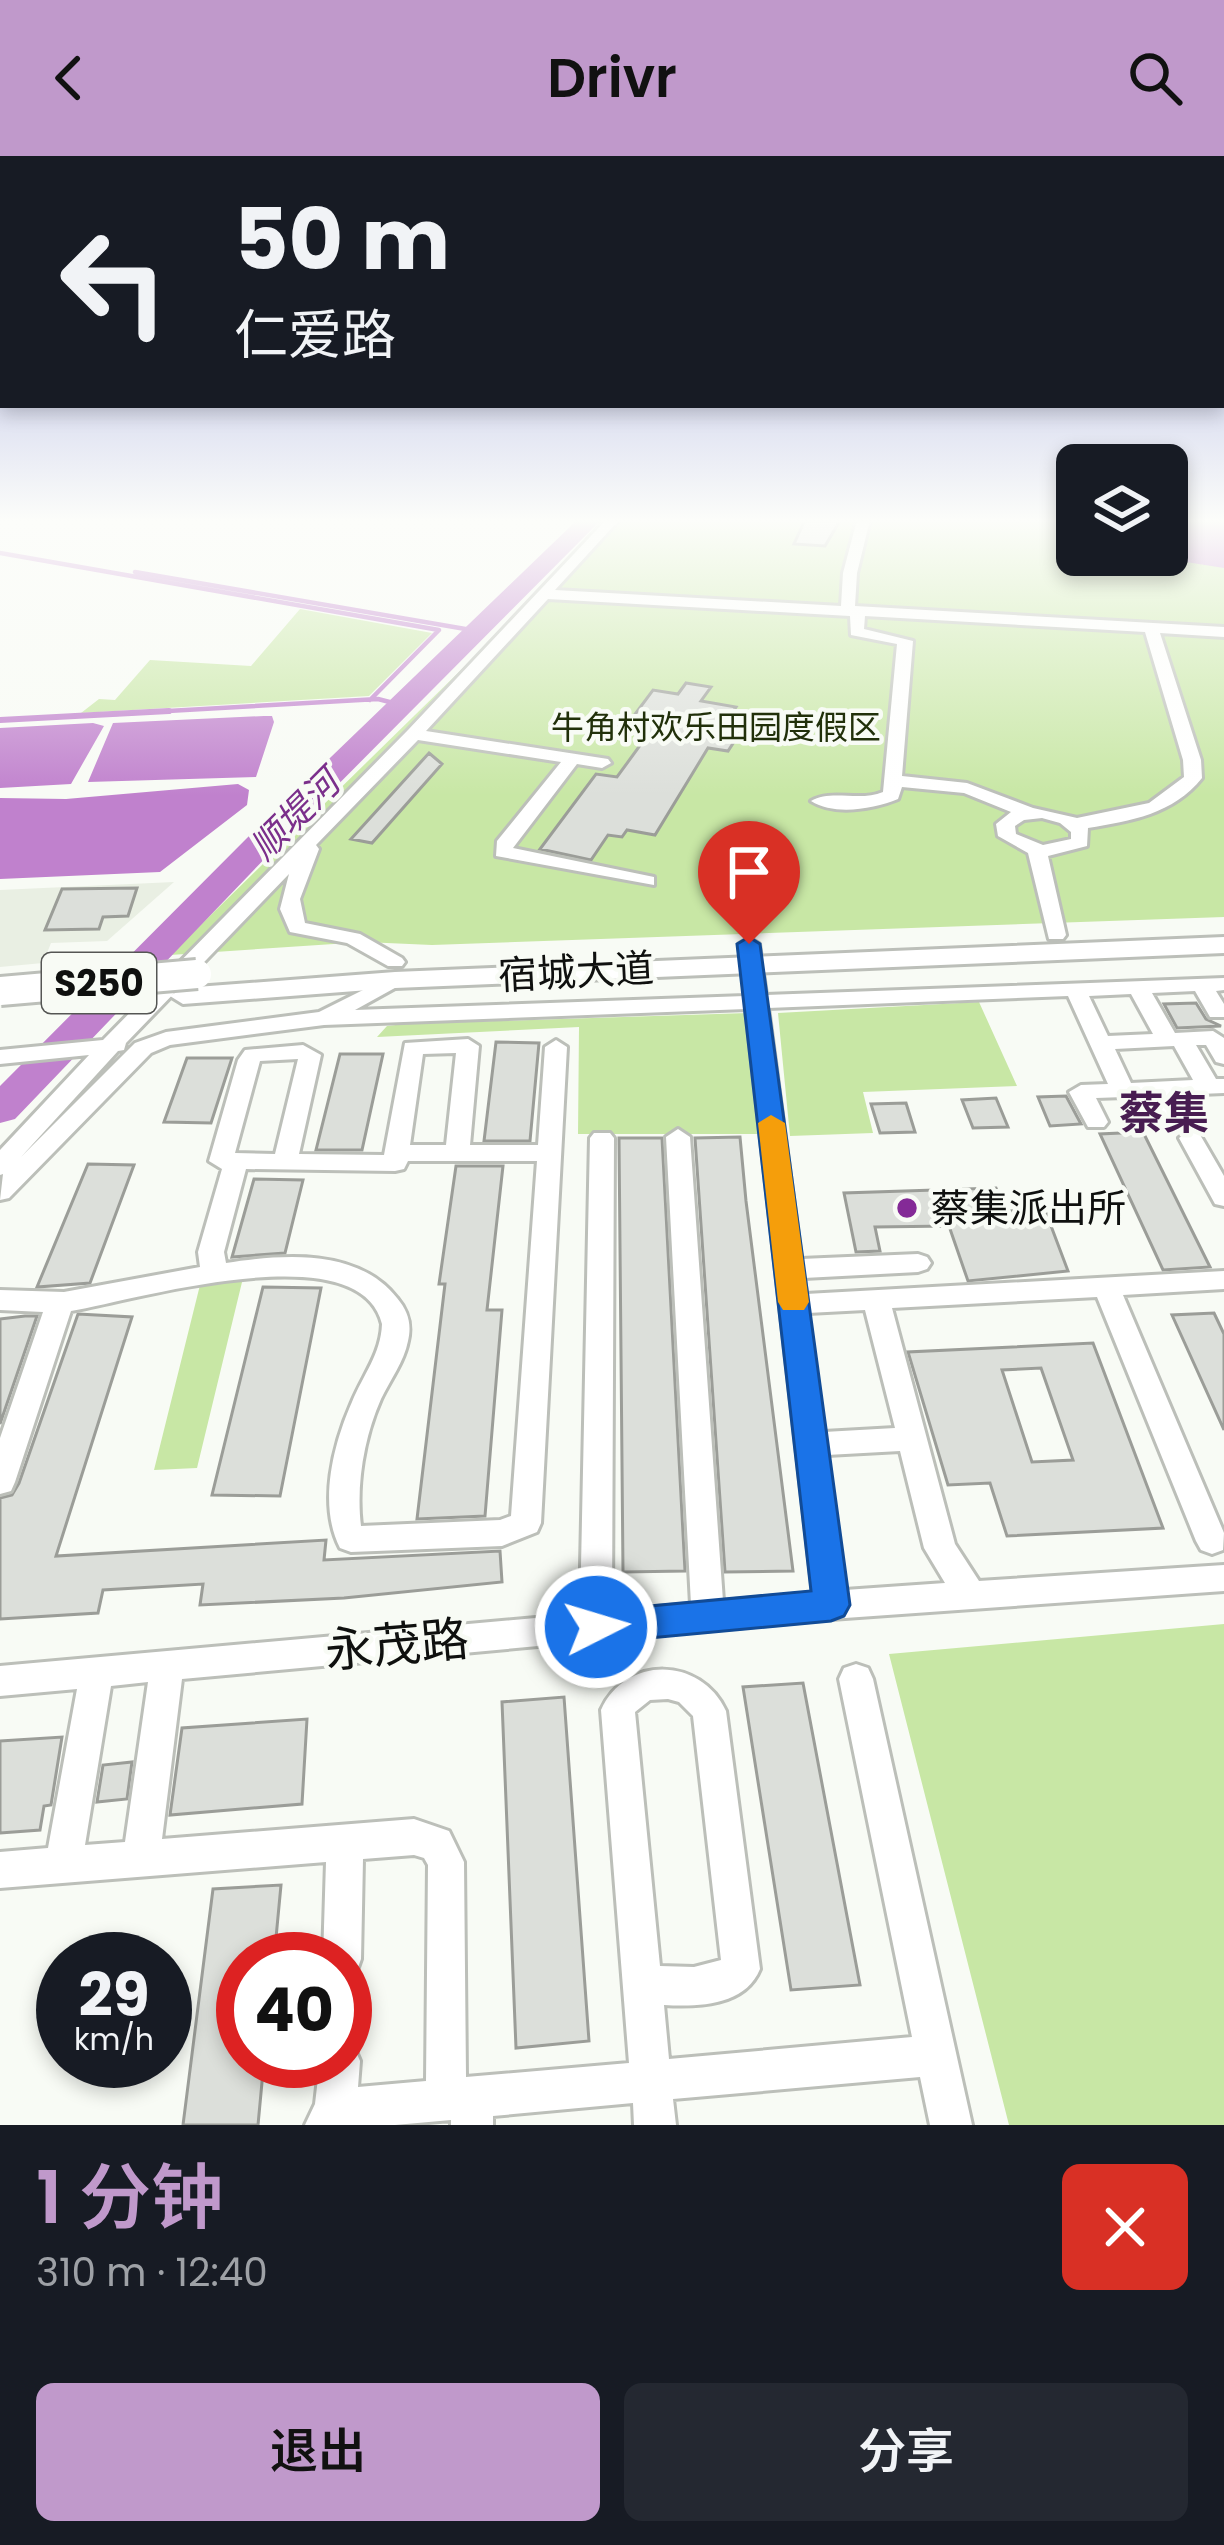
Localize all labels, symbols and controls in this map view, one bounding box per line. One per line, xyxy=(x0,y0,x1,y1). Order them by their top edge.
text: Drivr xyxy=(547,40,677,116)
icon: back xyxy=(36,45,102,111)
icon: search xyxy=(1122,45,1188,111)
text: 50 m xyxy=(234,181,450,298)
icon: left xyxy=(36,204,192,360)
text: 仁爱路 xyxy=(234,297,396,373)
map controls xyxy=(1056,444,1188,576)
button: layers xyxy=(1056,444,1188,576)
park label: 牛角村欢乐田园度假区 xyxy=(551,704,881,751)
water label: 顺堤河 xyxy=(239,755,355,871)
pin xyxy=(698,821,800,944)
icon: arrive xyxy=(716,839,782,905)
street label: 宿城大道 xyxy=(497,940,655,1004)
road number: S250 xyxy=(42,953,156,1013)
district label: 蔡集 xyxy=(1119,1082,1209,1145)
place label: 蔡集派出所 xyxy=(931,1181,1126,1236)
marker: 蔡集派出所 xyxy=(894,1195,920,1221)
position arrow xyxy=(533,1564,659,1690)
street label: 永茂路 xyxy=(322,1605,472,1685)
speed limit sign: 40 xyxy=(216,1932,372,2088)
text: 29 xyxy=(78,1953,150,2037)
text: km/h xyxy=(74,2018,154,2061)
text: 1 分钟 xyxy=(36,2147,223,2248)
button: close xyxy=(1062,2164,1188,2290)
text: 310 m · 12:40 xyxy=(36,2245,268,2300)
button: 退出 xyxy=(36,2383,600,2521)
button: 分享 xyxy=(624,2383,1188,2521)

